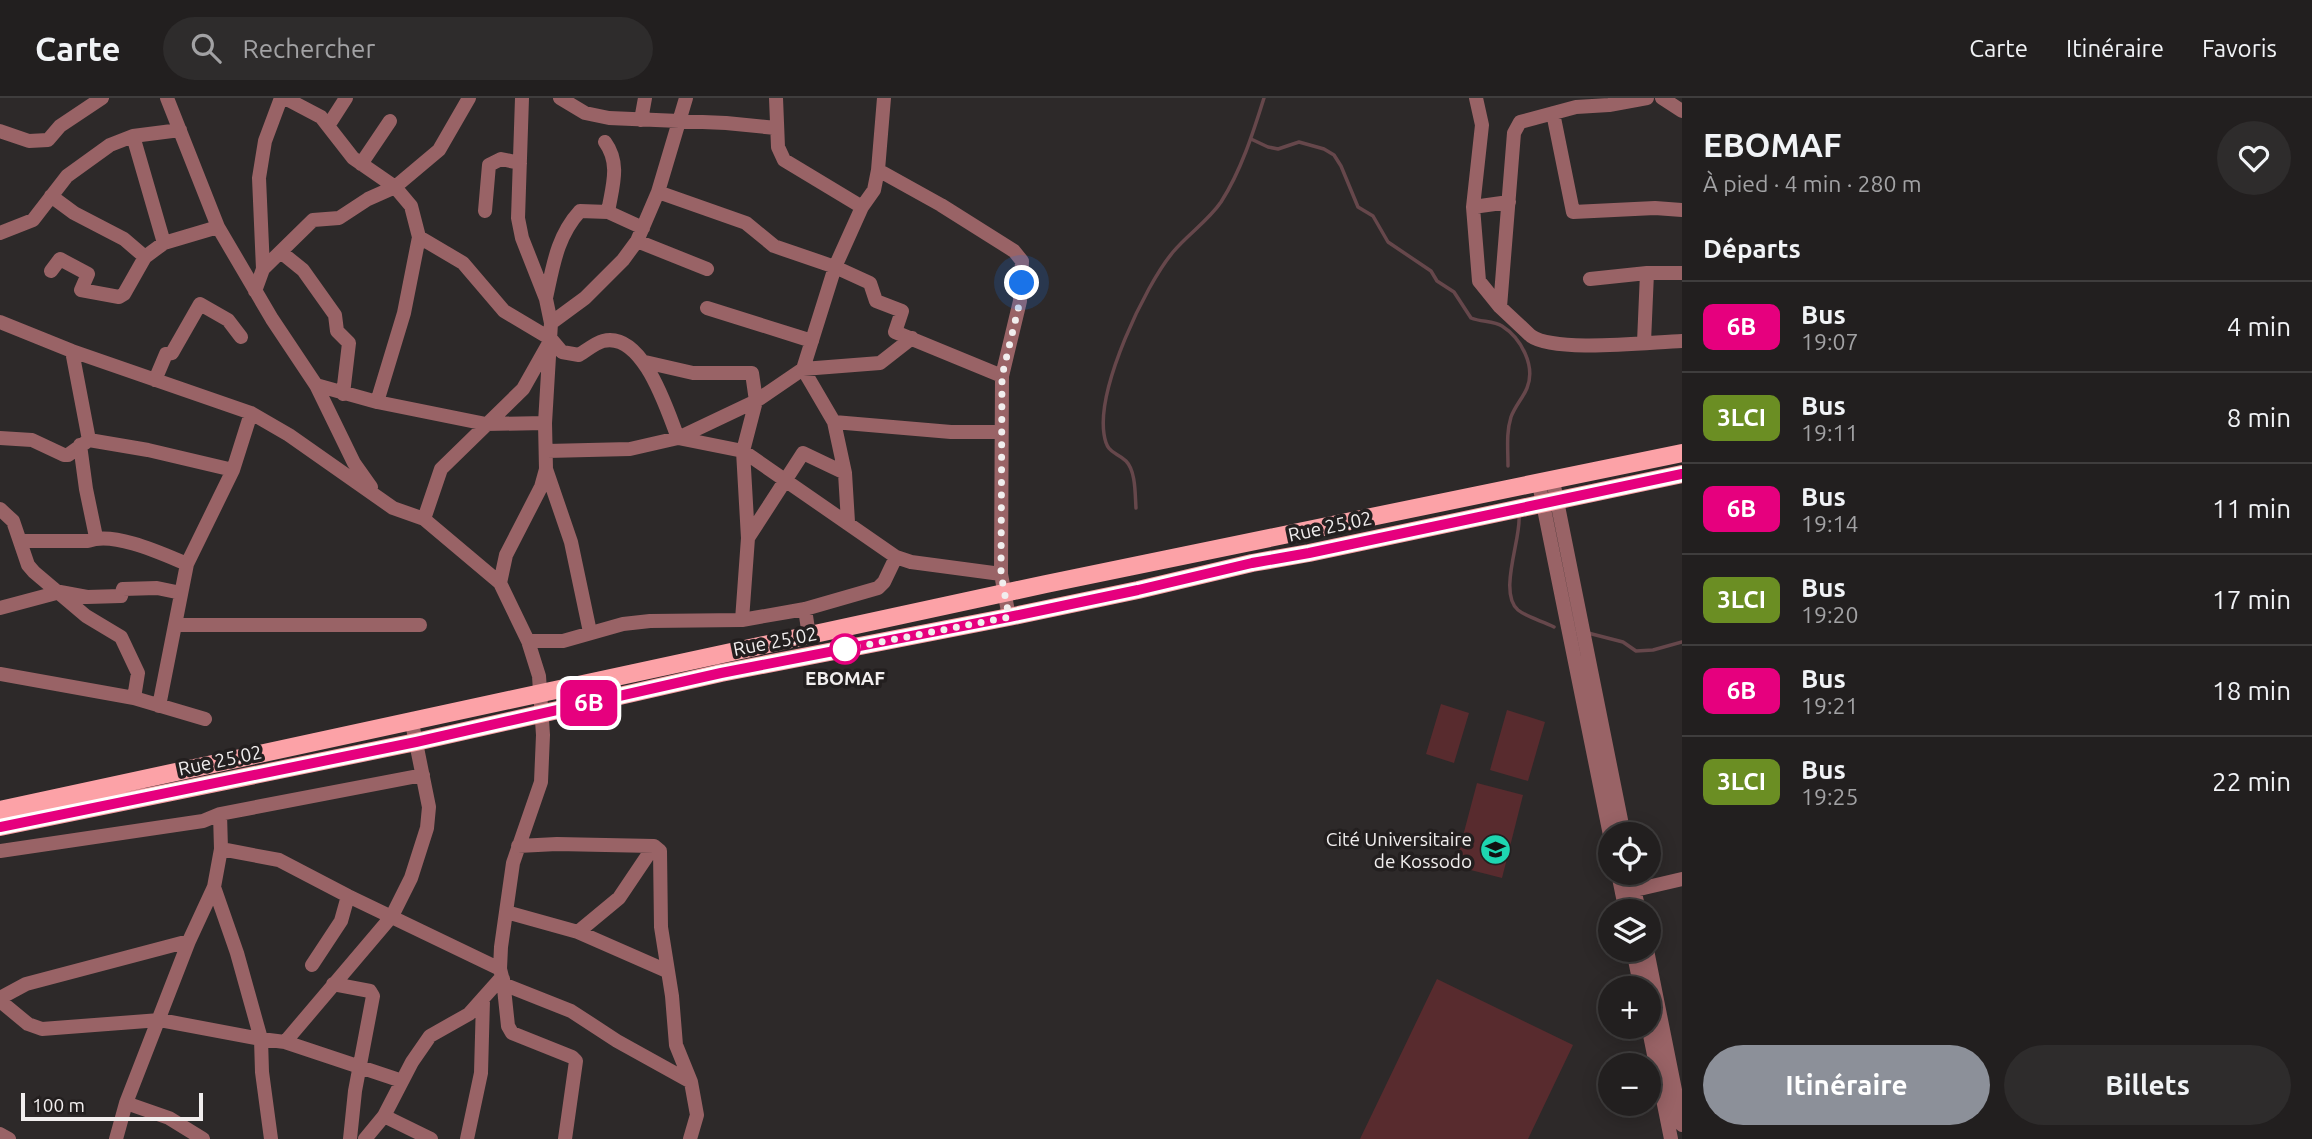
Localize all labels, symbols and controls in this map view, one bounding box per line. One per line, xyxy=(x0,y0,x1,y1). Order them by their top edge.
search box xyxy=(163,17,653,80)
icon: search xyxy=(187,29,225,67)
text: Carte xyxy=(35,30,121,67)
text: Rechercher xyxy=(243,34,375,63)
text: Carte xyxy=(1969,35,2028,62)
text: Itinéraire xyxy=(2066,35,2164,62)
text: Favoris xyxy=(2202,35,2277,62)
button: heart xyxy=(2217,121,2291,195)
text: EBOMAF xyxy=(1703,126,1842,163)
text: À pied · 4 min · 280 m xyxy=(1703,171,1922,196)
text: Départs xyxy=(1703,234,1801,263)
your location xyxy=(1004,265,1039,300)
text: Bus xyxy=(1801,300,1846,329)
text: 4 min xyxy=(2227,312,2291,341)
text: 6B xyxy=(1727,313,1756,340)
text: 19:07 xyxy=(1801,329,1859,354)
text: Bus xyxy=(1801,391,1846,420)
text: 8 min xyxy=(2227,403,2291,432)
text: 3LCI xyxy=(1717,404,1766,431)
text: 19:11 xyxy=(1801,420,1859,445)
text: Bus xyxy=(1801,482,1846,511)
text: 11 min xyxy=(2212,494,2291,523)
text: 6B xyxy=(1727,495,1756,522)
street label: Rue 25.02 xyxy=(1286,506,1374,546)
text: 19:14 xyxy=(1801,511,1859,536)
text: Bus xyxy=(1801,573,1846,602)
text: 17 min xyxy=(2212,585,2291,614)
text: 3LCI xyxy=(1717,586,1766,613)
text: 19:20 xyxy=(1801,602,1859,627)
street label: Rue 25.02 xyxy=(731,622,819,660)
marker: EBOMAF xyxy=(830,634,860,664)
text: Bus xyxy=(1801,664,1846,693)
place label: EBOMAF xyxy=(805,667,885,689)
text: 18 min xyxy=(2212,676,2291,705)
text: 6B xyxy=(1727,677,1756,704)
line badge: 6B xyxy=(558,680,620,726)
text: 6B xyxy=(574,689,604,716)
text: 19:21 xyxy=(1801,693,1859,718)
street label: Rue 25.02 xyxy=(176,740,264,780)
text: Bus xyxy=(1801,755,1846,784)
text: 22 min xyxy=(2212,767,2291,796)
text: 3LCI xyxy=(1717,768,1766,795)
text: 19:25 xyxy=(1801,784,1859,809)
map controls xyxy=(1598,822,1661,1116)
button: locate xyxy=(1598,822,1661,885)
place label: Cité Universitaire de Kossodo xyxy=(1326,828,1472,872)
school or university icon: Cité Universitaire de Kossodo xyxy=(1478,833,1512,867)
button: layers xyxy=(1598,899,1661,962)
button: + xyxy=(1598,976,1661,1039)
button: Itinéraire xyxy=(1703,1045,1990,1125)
button: Billets xyxy=(2004,1045,2291,1125)
button: − xyxy=(1598,1053,1661,1116)
scale bar xyxy=(21,1090,203,1122)
text: 100 m xyxy=(32,1094,85,1116)

